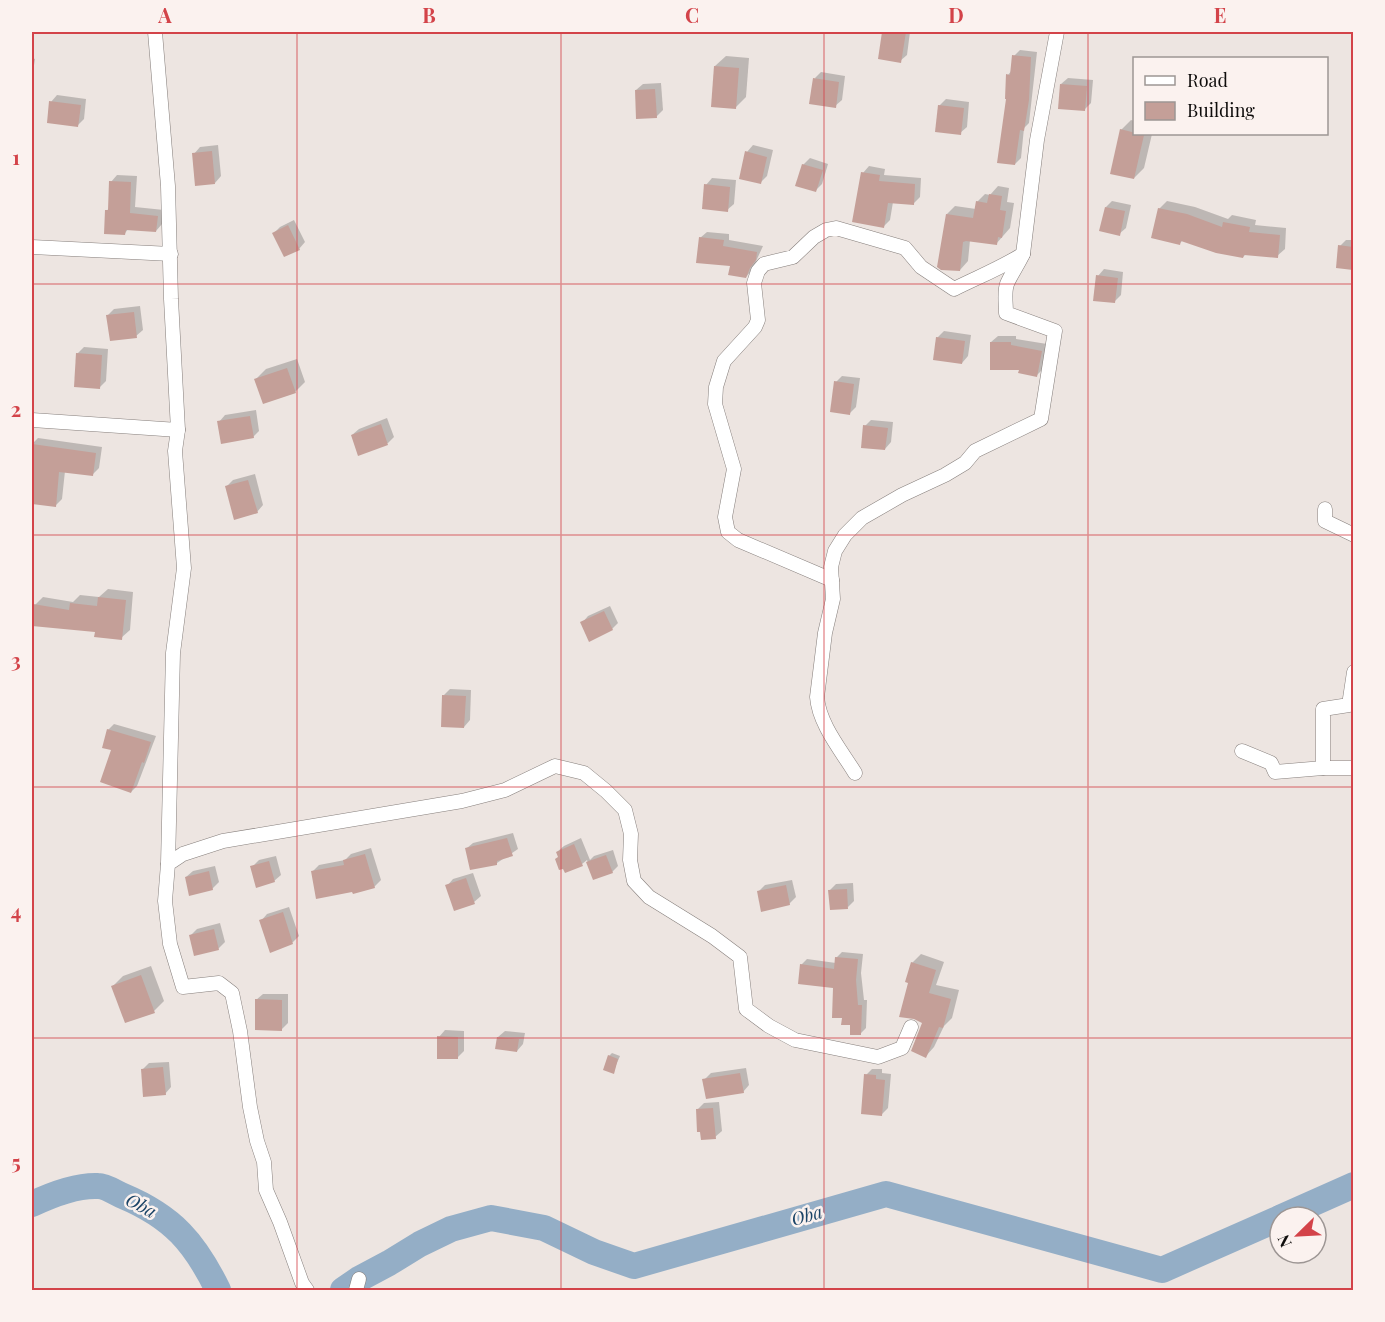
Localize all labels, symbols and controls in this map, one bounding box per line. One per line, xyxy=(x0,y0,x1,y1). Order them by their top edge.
text: A xyxy=(157,1,172,28)
text: B xyxy=(422,1,436,28)
text: C xyxy=(685,1,699,28)
text: D xyxy=(948,1,964,28)
text: E xyxy=(1214,1,1226,28)
legend xyxy=(1133,57,1328,135)
text: Road xyxy=(1187,68,1228,92)
text: Building xyxy=(1187,98,1255,122)
text: 1 xyxy=(12,143,20,170)
text: 2 xyxy=(11,395,21,422)
text: 3 xyxy=(11,646,21,673)
text: 4 xyxy=(11,897,21,924)
text: 5 xyxy=(11,1148,21,1175)
water label: Oba xyxy=(122,1187,161,1223)
water label: Oba xyxy=(788,1199,825,1231)
north arrow xyxy=(1268,1205,1328,1265)
text: N xyxy=(1272,1231,1296,1251)

